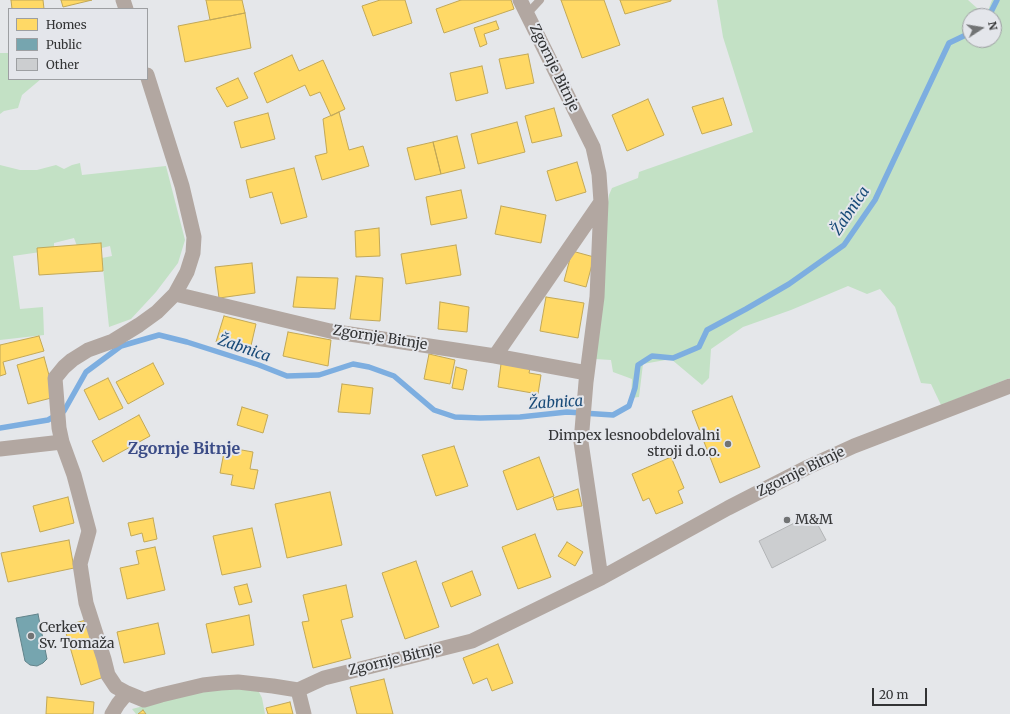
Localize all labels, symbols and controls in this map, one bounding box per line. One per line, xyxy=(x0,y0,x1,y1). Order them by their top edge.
legend xyxy=(8,8,148,80)
north arrow xyxy=(962,8,1002,48)
text: Homes xyxy=(46,17,87,32)
text: N xyxy=(985,20,1001,31)
street label: Zgornje Bitnje xyxy=(526,22,582,114)
text: Public xyxy=(46,37,82,52)
text: Other xyxy=(46,57,79,72)
water label: Žabnica xyxy=(828,183,874,239)
street label: Zgornje Bitnje xyxy=(332,322,428,354)
water label: Žabnica xyxy=(215,332,273,366)
water label: Žabnica xyxy=(528,393,584,413)
place label: Dimpex lesnoobdelovalni stroji d.o.o. xyxy=(548,428,720,460)
district label: Zgornje Bitnje xyxy=(128,439,240,459)
marker: Dimpex lesnoobdelovalni stroji d.o.o. xyxy=(723,439,733,449)
street label: Zgornje Bitnje xyxy=(755,444,847,500)
place label: M&M xyxy=(795,512,833,528)
marker: M&M xyxy=(782,515,792,525)
place label: Cerkev Sv. Tomaža xyxy=(39,620,115,652)
marker: Cerkev Sv. Tomaža xyxy=(26,631,36,641)
street label: Zgornje Bitnje xyxy=(347,640,443,680)
scale bar xyxy=(874,680,929,706)
text: 20 m xyxy=(879,687,908,702)

